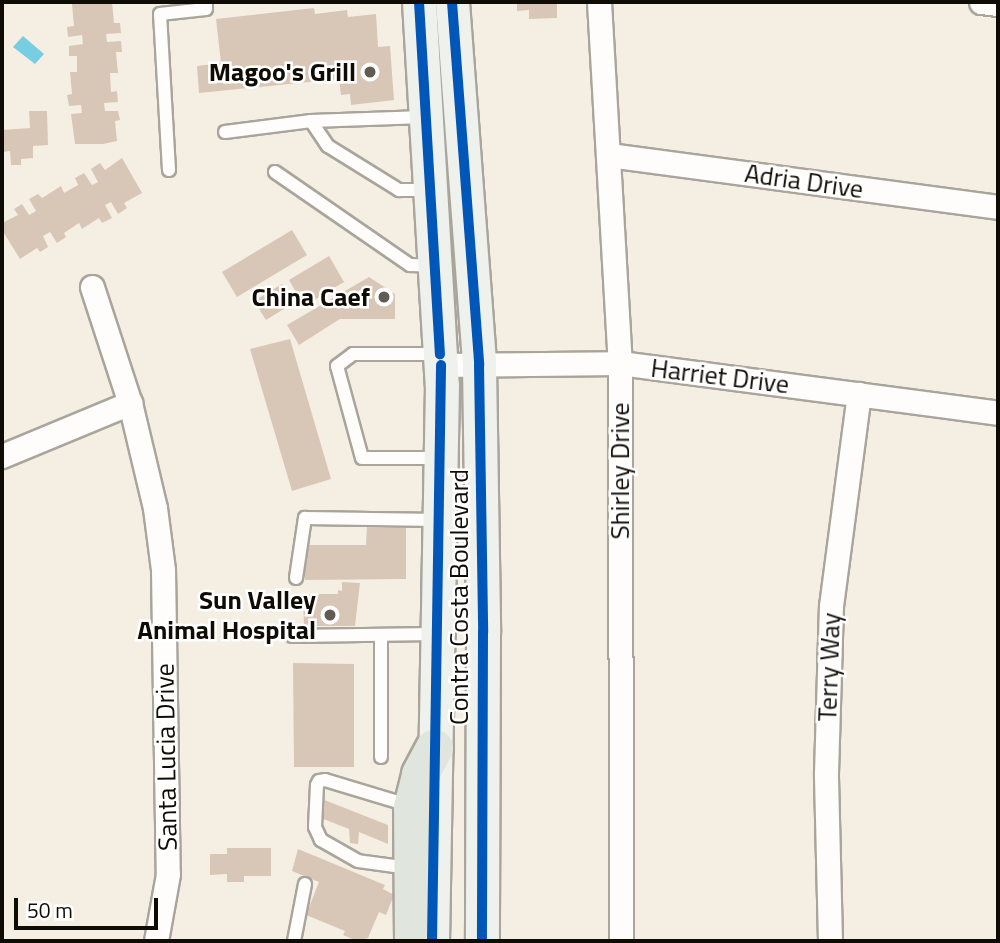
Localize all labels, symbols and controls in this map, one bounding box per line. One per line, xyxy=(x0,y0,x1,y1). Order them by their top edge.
place label: Magoo's Grill xyxy=(209,56,356,88)
marker: Magoo's Grill xyxy=(362,64,378,80)
street label: Adria Drive xyxy=(743,157,865,205)
place label: China Caef xyxy=(251,281,370,313)
marker: China Caef xyxy=(376,289,392,305)
street label: Harriet Drive xyxy=(649,352,791,400)
street label: Shirley Drive xyxy=(604,403,636,539)
street label: Contra Costa Boulevard xyxy=(443,469,475,725)
place label: Sun Valley Animal Hospital xyxy=(137,584,316,646)
marker: Sun Valley Animal Hospital xyxy=(322,607,338,623)
street label: Terry Way xyxy=(812,612,846,722)
street label: Santa Lucia Drive xyxy=(149,663,183,851)
scale bar xyxy=(18,884,161,928)
text: 50 m xyxy=(27,894,73,926)

